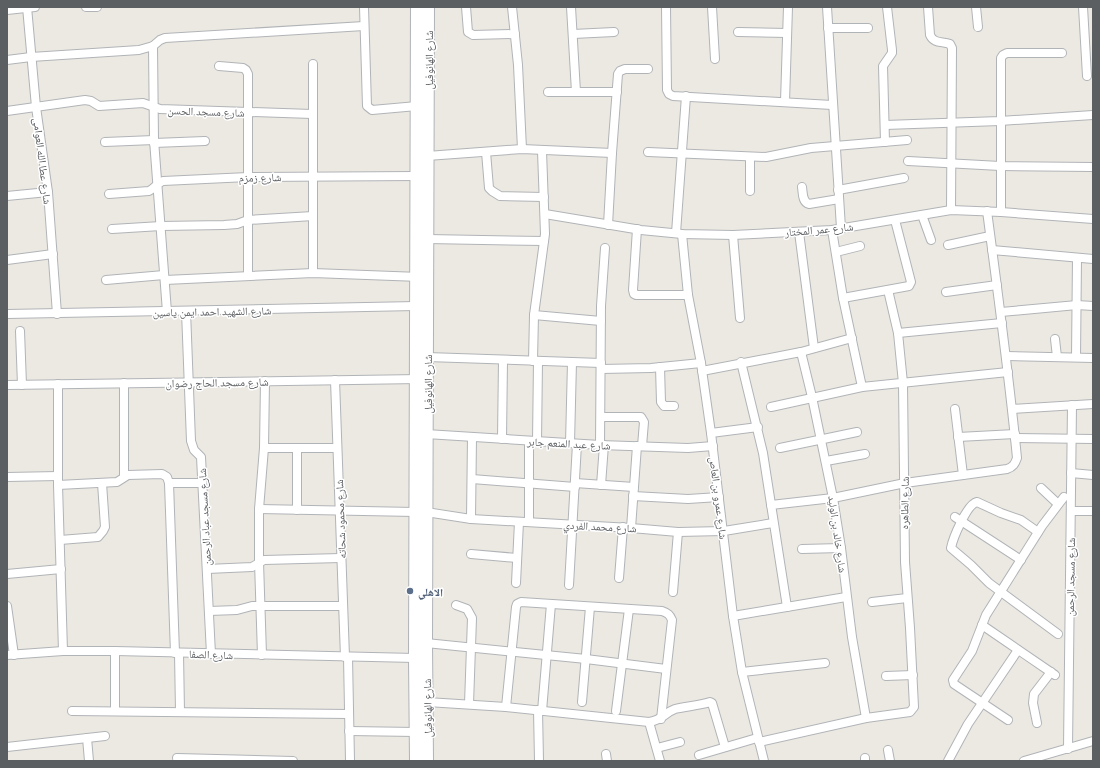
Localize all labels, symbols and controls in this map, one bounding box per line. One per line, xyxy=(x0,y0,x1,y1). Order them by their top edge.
street label: شارع الهانوفيل xyxy=(422,31,436,89)
street label: شارع مسجد الحسن xyxy=(167,103,245,120)
street label: شارع عطا الله العوامى xyxy=(30,117,55,205)
street label: شارع زمزم xyxy=(238,170,282,185)
street label: شارع عمر المختار xyxy=(783,220,854,240)
street label: شارع الشهيد احمد ايمن ياسين xyxy=(153,303,271,320)
street label: شارع الهانوفيل xyxy=(421,355,435,413)
street label: شارع مسجد الحاج رضوان xyxy=(165,375,269,390)
street label: شارع عبد المنعم جابر xyxy=(526,434,611,454)
street label: شارع عمرو بن العاص xyxy=(707,456,731,540)
street label: شارع مسجد عباد الرحمن xyxy=(195,468,214,566)
street label: شارع الطاهره xyxy=(897,476,912,530)
street label: شارع محمود شحاته xyxy=(332,479,349,559)
street label: شارع خالد بن الوليد xyxy=(825,495,850,574)
street label: شارع محمد الفردي xyxy=(563,518,637,537)
street label: شارع مسجد الرحمن xyxy=(1063,538,1078,617)
place label: الاهلي xyxy=(418,585,443,600)
marker: الاهلي xyxy=(405,586,415,596)
street label: شارع الصفا xyxy=(189,647,233,662)
street label: شارع الهانوفيل xyxy=(420,678,435,738)

